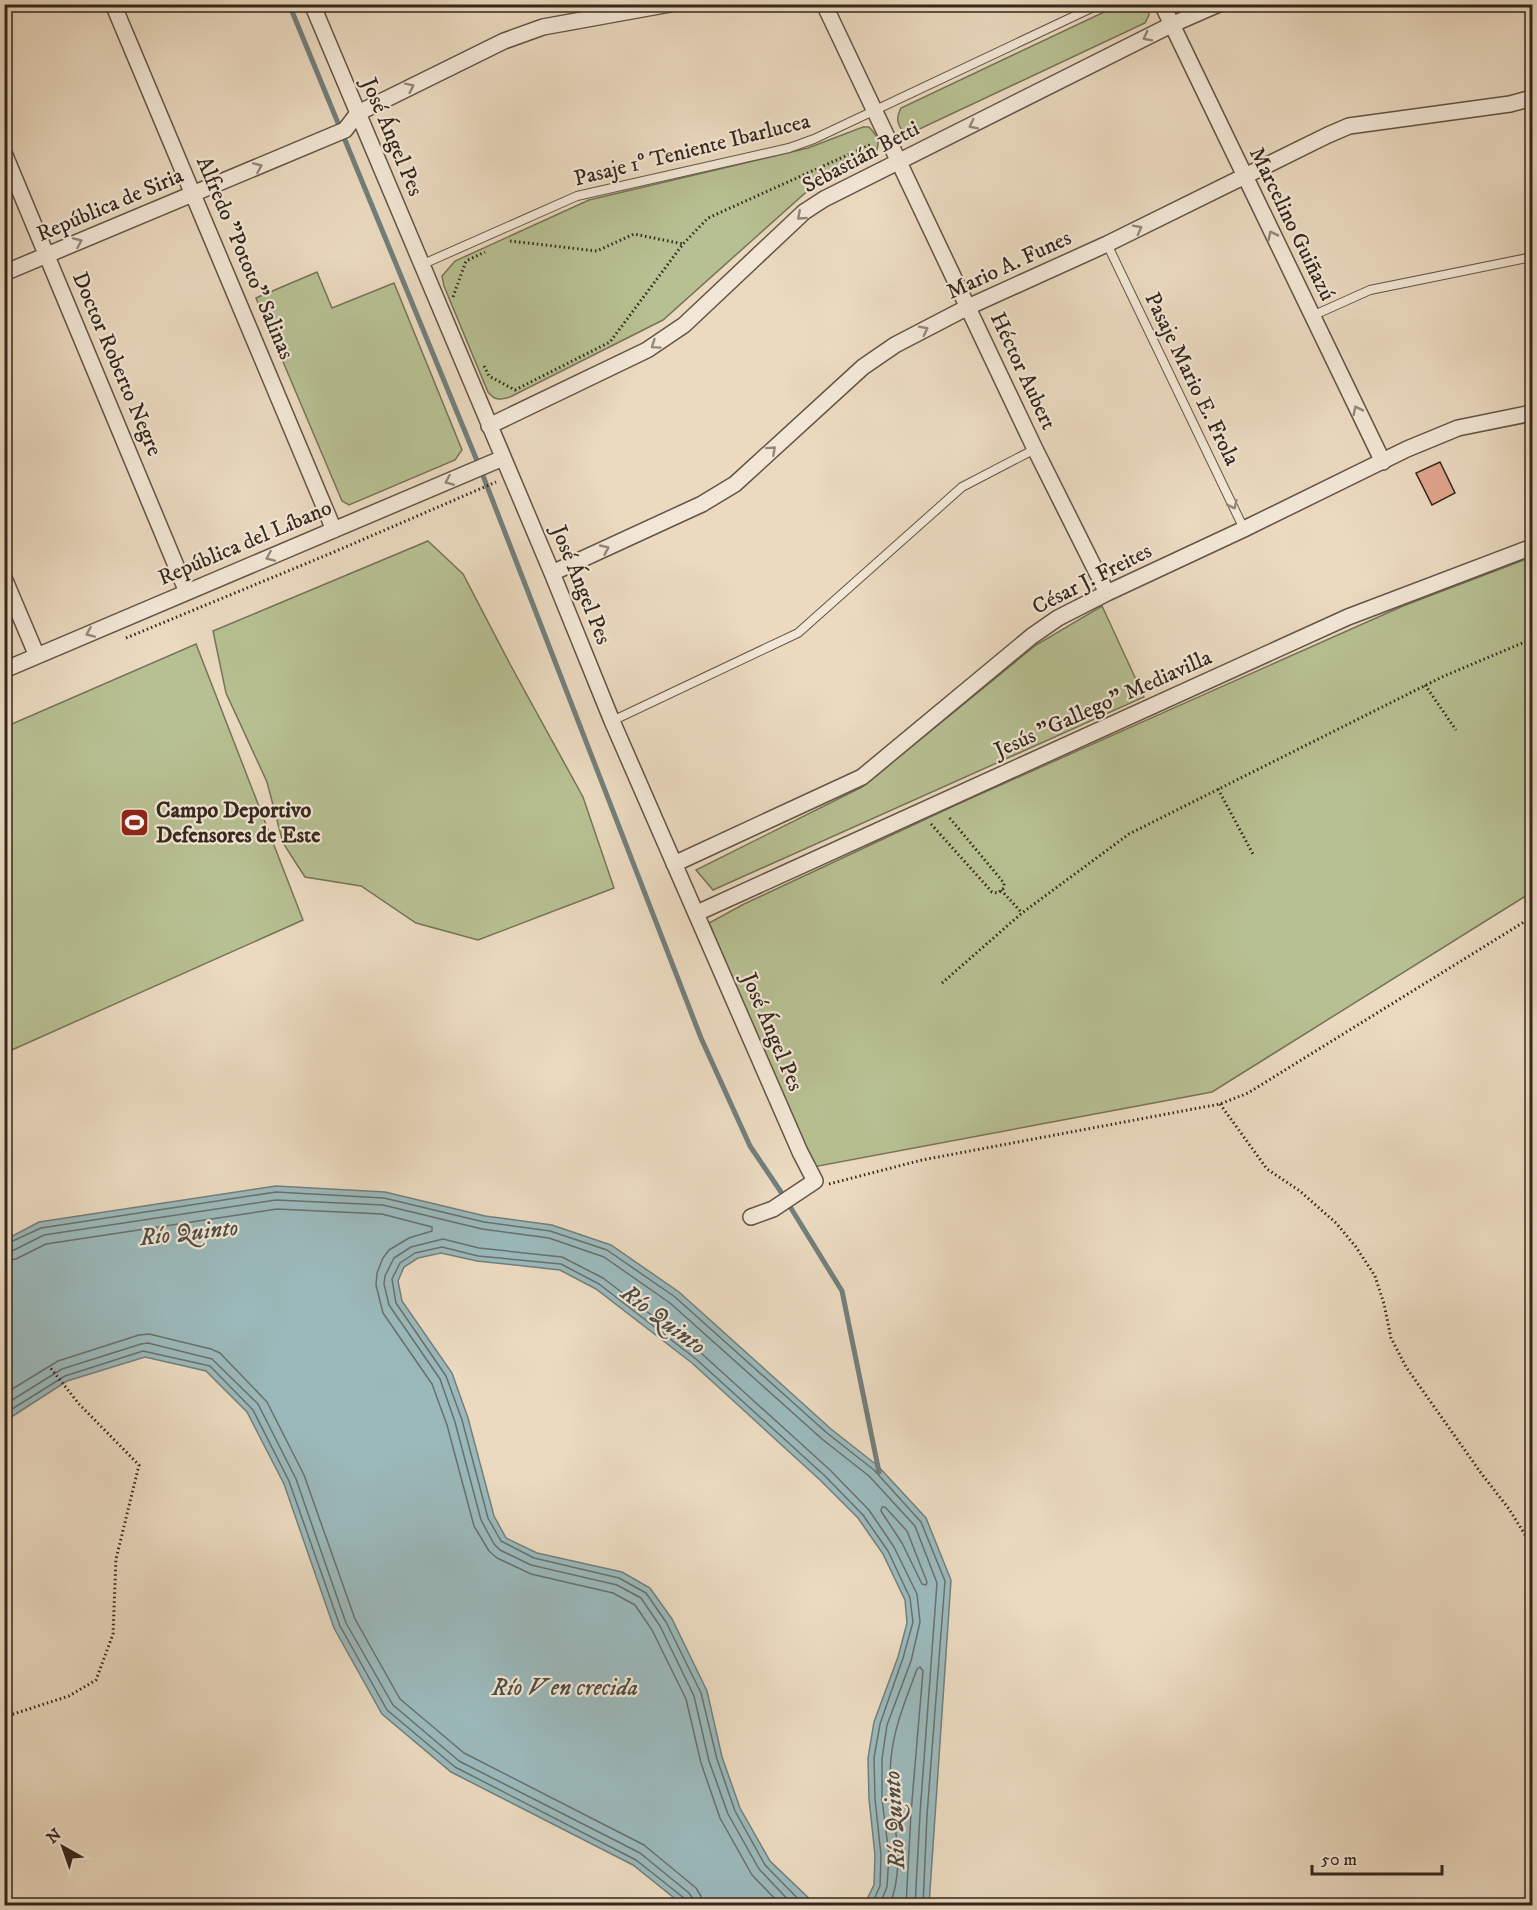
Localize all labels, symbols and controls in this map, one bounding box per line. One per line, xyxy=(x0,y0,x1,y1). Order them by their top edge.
one-way arrow xyxy=(1142,30,1153,41)
street label: José Ángel Pes xyxy=(354,72,430,200)
one-way arrow xyxy=(404,83,414,94)
street label: Pasaje 1º Teniente Ibarlucea xyxy=(571,107,814,192)
street label: Sebastián Betti xyxy=(798,115,924,199)
one-way arrow xyxy=(968,117,979,129)
street label: Marcelino Guiñazú xyxy=(1243,143,1341,305)
street label: Alfredo "Pototo" Salinas xyxy=(190,152,300,364)
street label: República de Siria xyxy=(33,162,188,248)
one-way arrow xyxy=(251,162,262,174)
one-way arrow xyxy=(797,209,808,220)
street label: Mario A. Funes xyxy=(942,224,1076,306)
one-way arrow xyxy=(1132,224,1143,236)
one-way arrow xyxy=(1267,230,1279,241)
one-way arrow xyxy=(71,238,82,250)
street label: Doctor Roberto Negre xyxy=(66,268,168,460)
street label: Pasaje Mario E. Frola xyxy=(1138,288,1246,471)
street label: Héctor Aubert xyxy=(984,308,1062,434)
one-way arrow xyxy=(918,326,928,337)
one-way arrow xyxy=(650,338,661,349)
one-way arrow xyxy=(1353,405,1364,416)
one-way arrow xyxy=(765,446,776,457)
one-way arrow xyxy=(444,474,455,486)
street label: República del Líbano xyxy=(154,494,336,592)
one-way arrow xyxy=(1225,499,1237,510)
street label: José Ángel Pes xyxy=(544,519,618,648)
street label: César J. Freites xyxy=(1028,537,1156,621)
one-way arrow xyxy=(599,544,610,556)
one-way arrow xyxy=(265,550,276,562)
one-way arrow xyxy=(85,626,96,638)
street label: Jesús "Gallego" Mediavilla xyxy=(988,644,1217,765)
place label: Campo Deportivo Defensores de Este xyxy=(156,797,320,849)
sports icon: Campo Deportivo Defensores de Este xyxy=(119,807,151,839)
street label: José Ángel Pes xyxy=(734,967,810,1095)
water label: Río Quinto xyxy=(137,1213,240,1253)
water label: Río Quinto xyxy=(614,1278,712,1362)
water label: Río V en crecida xyxy=(491,1673,638,1703)
water label: Río Quinto xyxy=(877,1770,913,1871)
north arrow xyxy=(33,1817,93,1877)
text: N xyxy=(43,1824,65,1848)
scale bar xyxy=(1312,1838,1442,1876)
text: 50 m xyxy=(1321,1849,1357,1871)

